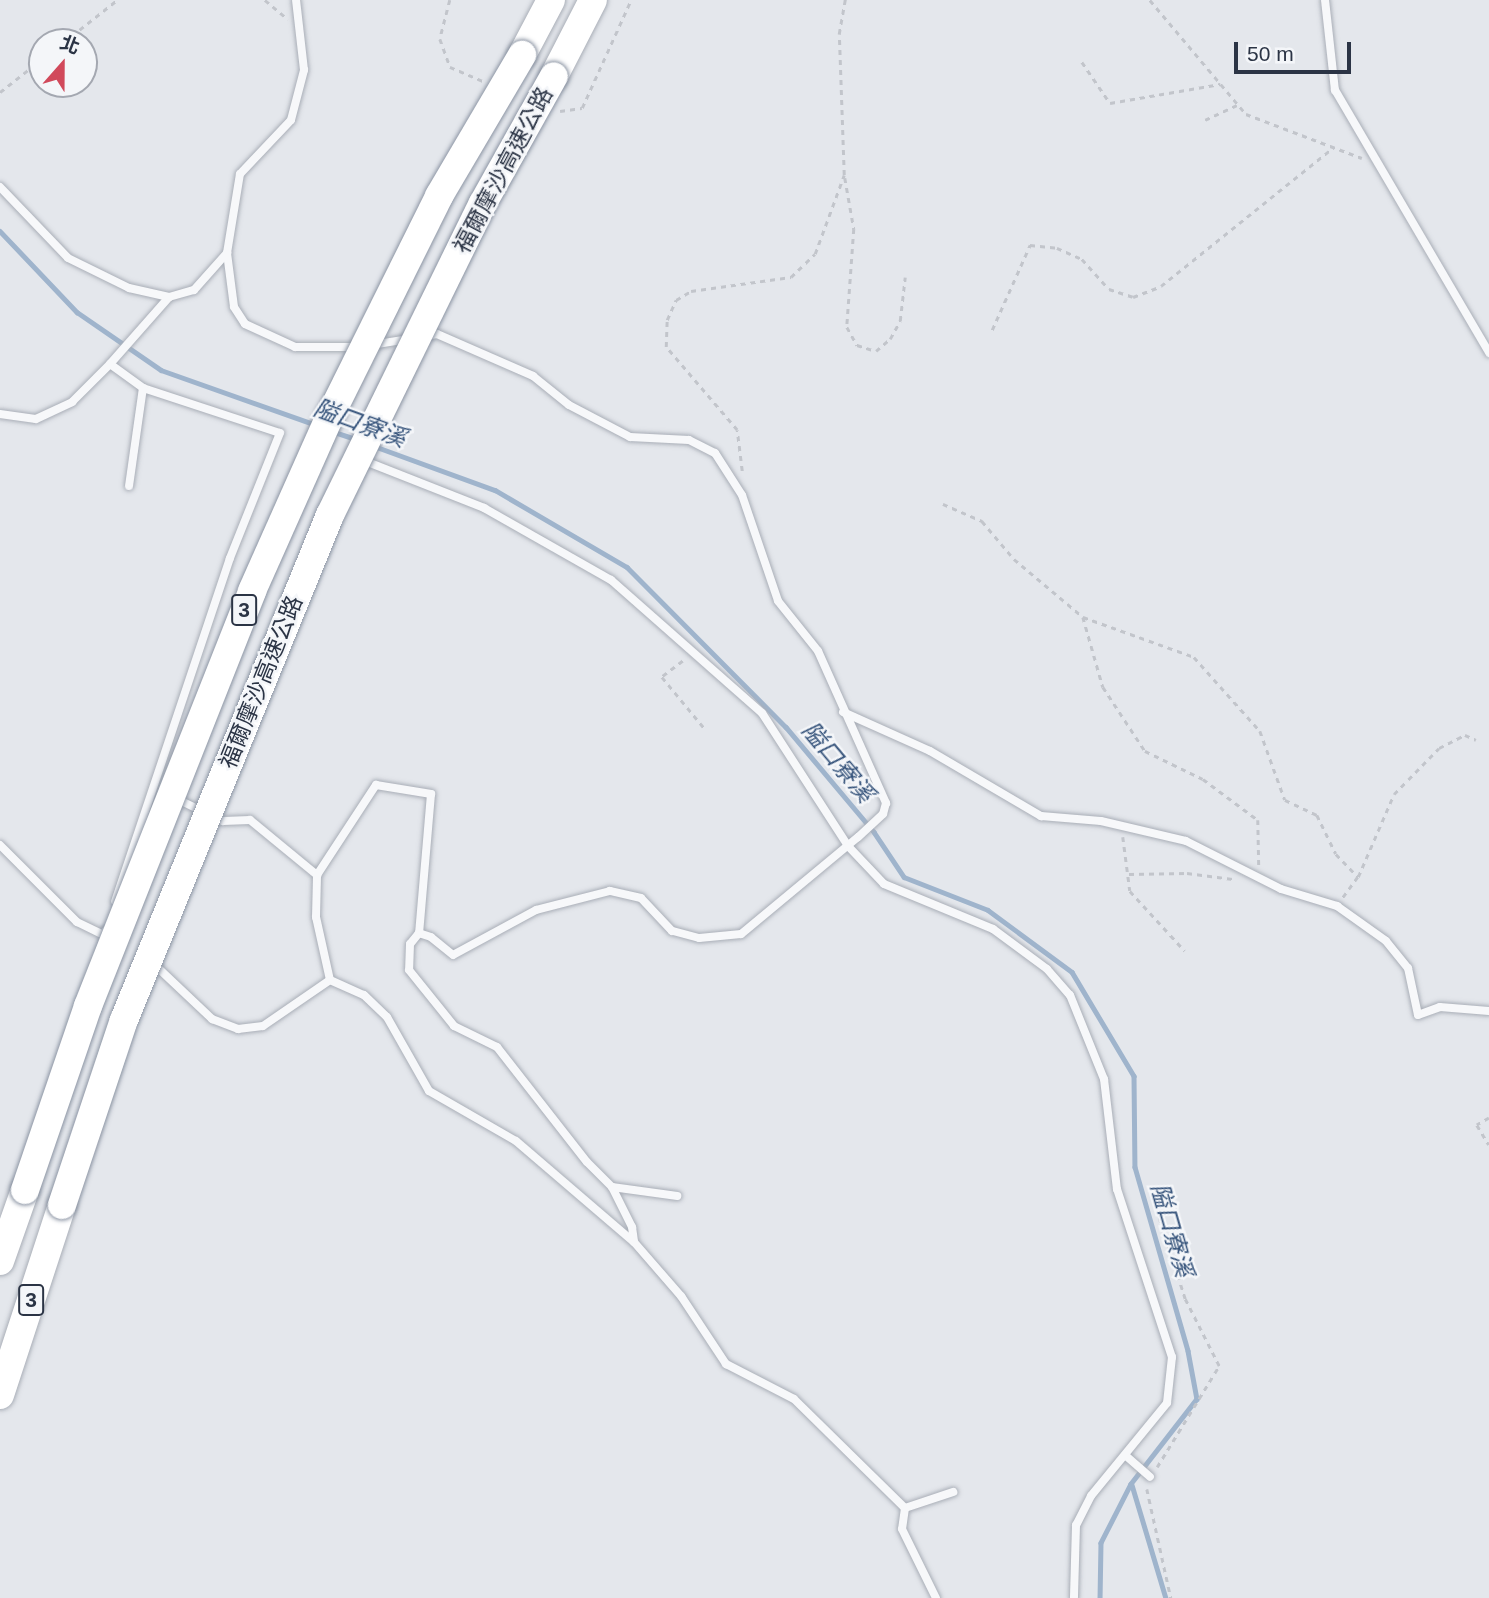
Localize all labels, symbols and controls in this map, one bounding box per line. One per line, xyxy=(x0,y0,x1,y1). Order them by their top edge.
north arrow xyxy=(28,28,98,98)
scale bar xyxy=(1237,28,1354,72)
text: 北 xyxy=(57,32,83,58)
text: 50 m xyxy=(1247,42,1294,65)
street label: 福爾摩沙高速公路 xyxy=(448,82,558,258)
water label: 隘口寮溪 xyxy=(310,393,410,453)
street label: 福爾摩沙高速公路 xyxy=(214,592,308,772)
road number: 3 xyxy=(230,592,258,628)
water label: 隘口寮溪 xyxy=(796,716,880,808)
water label: 隘口寮溪 xyxy=(1145,1180,1199,1280)
road number: 3 xyxy=(17,1282,45,1318)

